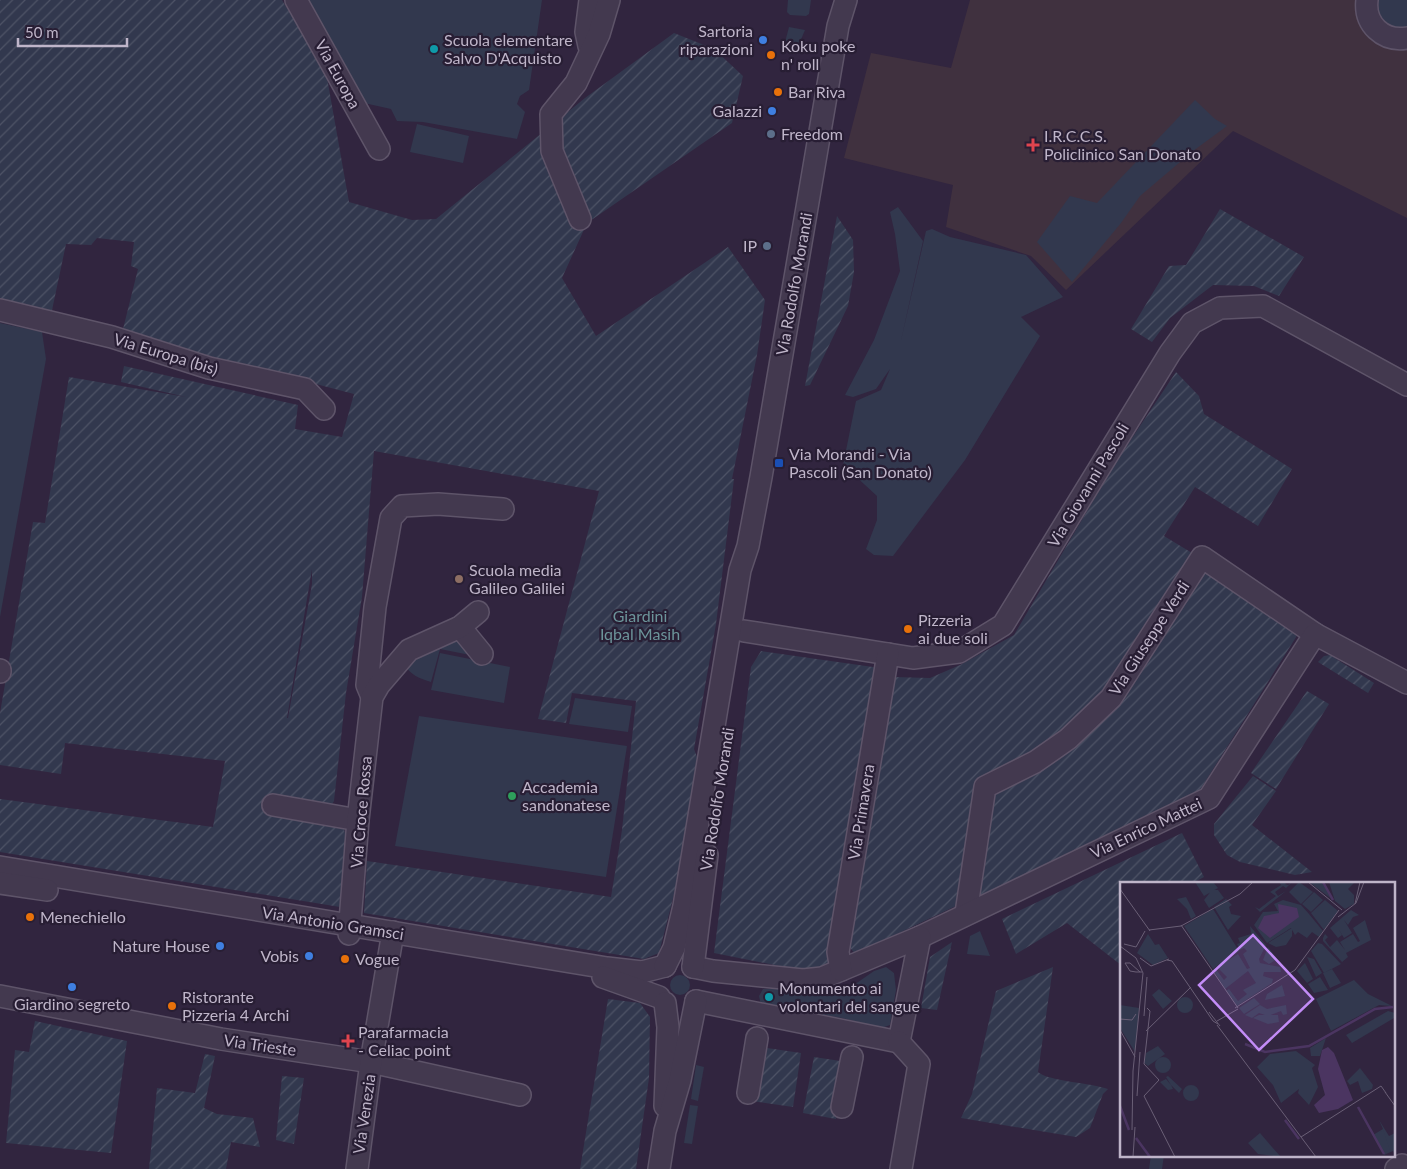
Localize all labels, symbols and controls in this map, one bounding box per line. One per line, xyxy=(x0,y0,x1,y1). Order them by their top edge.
scale bar xyxy=(18,15,126,47)
place label: Sartoria riparazioni xyxy=(680,21,753,58)
text: 50 m xyxy=(25,23,59,41)
place label: Scuola elementare Salvo D'Acquisto xyxy=(444,30,573,67)
marker: Sartoria riparazioni xyxy=(757,34,769,46)
street label: Via Europa xyxy=(312,36,365,112)
place label: Koku poke n' roll xyxy=(781,36,855,73)
marker: Scuola elementare Salvo D'Acquisto xyxy=(428,43,440,55)
marker: Koku poke n' roll xyxy=(765,49,777,61)
place label: Bar Riva xyxy=(788,82,846,101)
marker: Bar Riva xyxy=(772,86,784,98)
place label: Galazzi xyxy=(712,101,762,120)
marker: Galazzi xyxy=(766,105,778,117)
place label: Freedom xyxy=(781,124,843,143)
place label: I.R.C.C.S. Policlinico San Donato xyxy=(1044,126,1201,163)
marker: Freedom xyxy=(765,128,777,140)
marker: I.R.C.C.S. Policlinico San Donato xyxy=(1026,138,1040,152)
street label: Via Rodolfo Morandi xyxy=(772,211,815,357)
place label: IP xyxy=(743,236,757,255)
marker: IP xyxy=(761,240,773,252)
street label: Via Europa (bis) xyxy=(112,329,221,378)
street label: Via Giovanni Pascoli xyxy=(1043,419,1132,550)
place label: Via Morandi - Via Pascoli (San Donato) xyxy=(789,444,932,481)
marker: Via Morandi - Via Pascoli (San Donato) xyxy=(773,457,785,469)
place label: Scuola media Galileo Galilei xyxy=(469,560,565,597)
marker: Scuola media Galileo Galilei xyxy=(453,573,465,585)
street label: Via Giuseppe Verdi xyxy=(1104,577,1193,699)
park label: Giardini Iqbal Masih xyxy=(600,606,680,643)
place label: Pizzeria ai due soli xyxy=(918,610,988,647)
marker: Pizzeria ai due soli xyxy=(902,623,914,635)
street label: Via Rodolfo Morandi xyxy=(696,726,737,872)
street label: Via Croce Rossa xyxy=(346,755,375,869)
street label: Via Primavera xyxy=(844,763,877,861)
place label: Accademia sandonatese xyxy=(522,777,610,814)
marker: Accademia sandonatese xyxy=(506,790,518,802)
street label: Via Enrico Mattei xyxy=(1087,793,1204,862)
inset map xyxy=(1120,882,1394,1156)
street label: Via Antonio Gramsci xyxy=(261,902,405,943)
place label: Menechiello xyxy=(40,907,126,926)
marker: Menechiello xyxy=(24,911,36,923)
place label: Nature House xyxy=(112,936,210,955)
marker: Nature House xyxy=(214,940,226,952)
place label: Vobis xyxy=(261,946,299,965)
place label: Vogue xyxy=(355,949,399,968)
marker: Vobis xyxy=(303,950,315,962)
marker: Vogue xyxy=(339,953,351,965)
place label: Monumento ai volontari del sangue xyxy=(779,978,920,1015)
marker: Giardino segreto xyxy=(66,981,78,993)
place label: Ristorante Pizzeria 4 Archi xyxy=(182,987,289,1024)
marker: Monumento ai volontari del sangue xyxy=(763,991,775,1003)
place label: Giardino segreto xyxy=(14,994,130,1013)
marker: Ristorante Pizzeria 4 Archi xyxy=(166,1000,178,1012)
place label: Parafarmacia - Celiac point xyxy=(358,1022,451,1059)
street label: Via Trieste xyxy=(223,1030,298,1059)
marker: Parafarmacia - Celiac point xyxy=(342,1035,354,1047)
street label: Via Venezia xyxy=(348,1073,379,1155)

